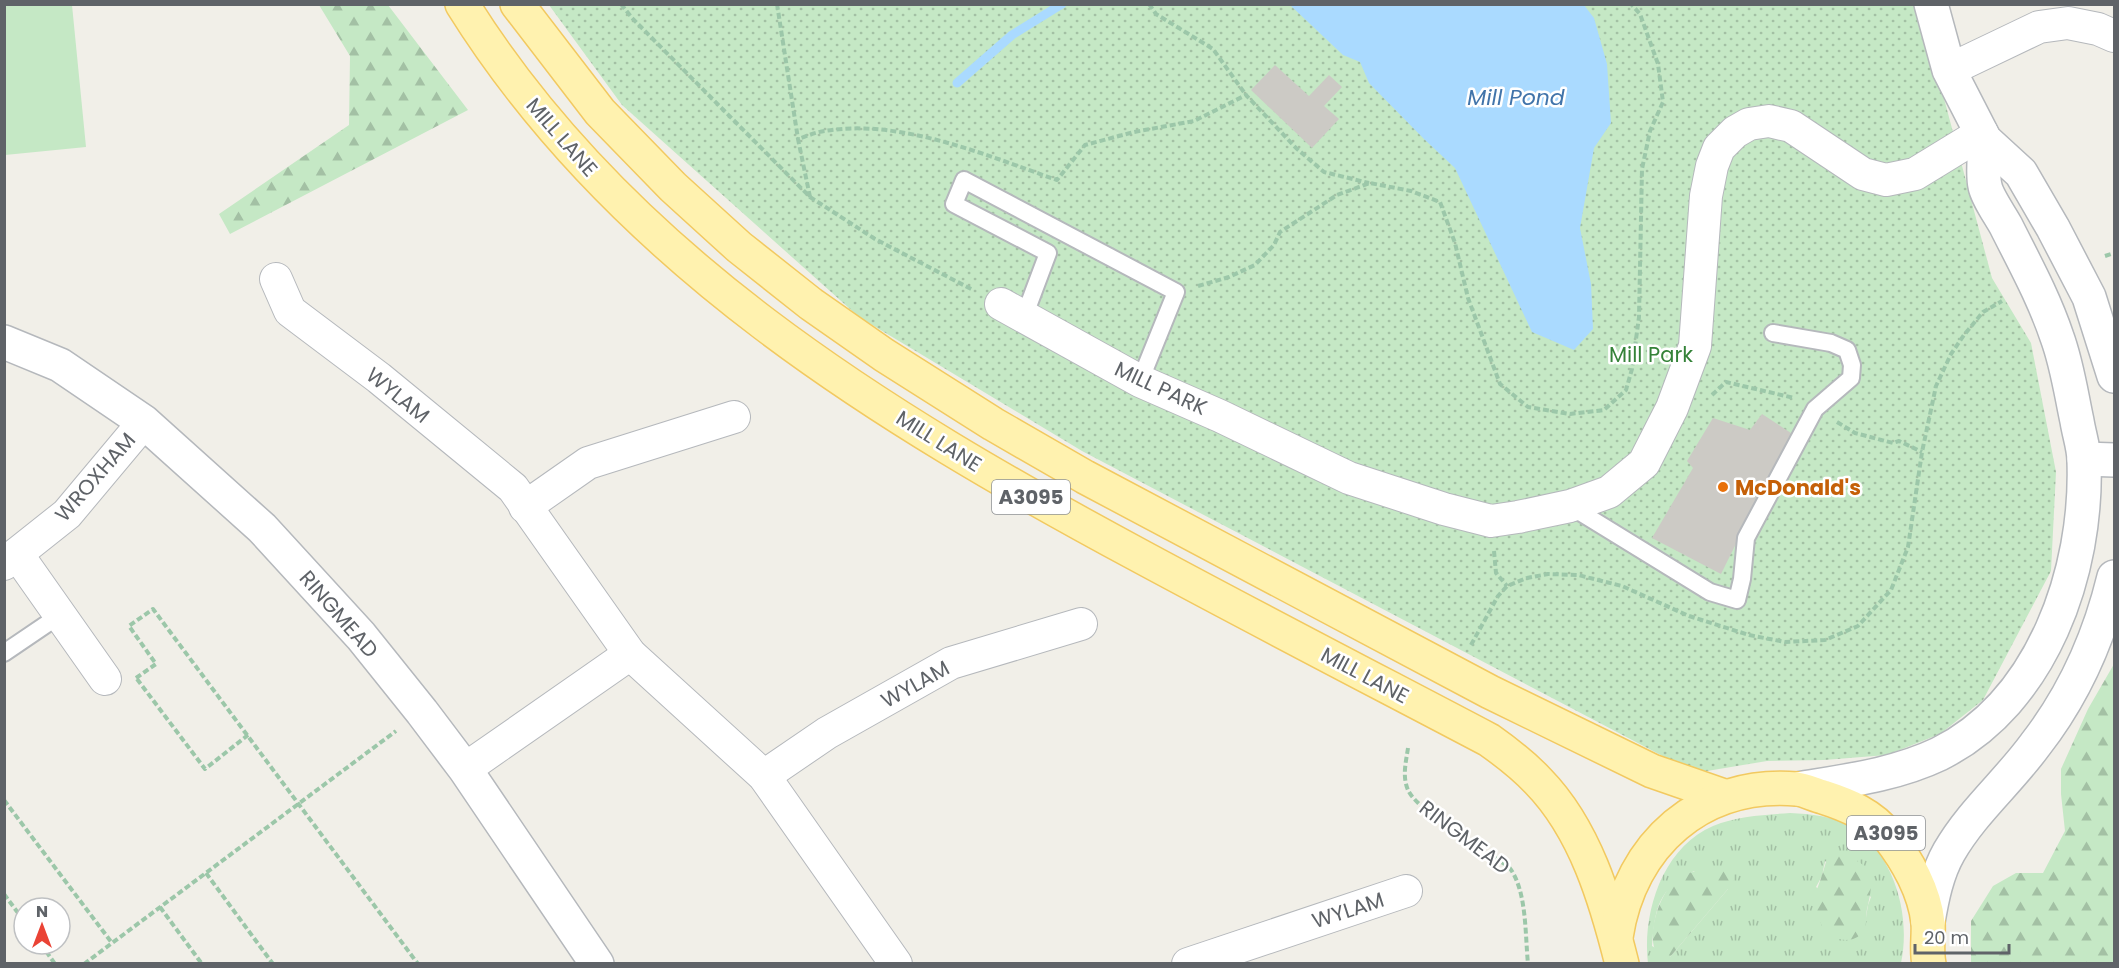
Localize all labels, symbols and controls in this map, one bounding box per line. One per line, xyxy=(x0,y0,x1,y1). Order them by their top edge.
water label: Mill Pond xyxy=(1467,82,1565,113)
street label: MILL LANE xyxy=(520,91,604,183)
park label: Mill Park xyxy=(1609,340,1693,369)
street label: MILL PARK xyxy=(1110,354,1212,422)
street label: WYLAM xyxy=(360,360,436,430)
street label: MILL LANE xyxy=(891,403,987,479)
street label: WROXHAM xyxy=(48,426,142,528)
place label: McDonald's xyxy=(1735,473,1861,502)
road number: A3095 xyxy=(992,480,1070,514)
marker: McDonald's xyxy=(1716,480,1730,494)
street label: RINGMEAD xyxy=(293,564,385,664)
street label: MILL LANE xyxy=(1316,640,1414,710)
street label: WYLAM xyxy=(876,653,954,715)
street label: RINGMEAD xyxy=(1414,793,1516,881)
road number: A3095 xyxy=(1847,816,1925,850)
street label: WYLAM xyxy=(1308,885,1388,935)
north arrow xyxy=(12,896,72,956)
text: N xyxy=(36,900,48,923)
scale bar xyxy=(1915,917,2010,955)
text: 20 m xyxy=(1924,925,1969,950)

